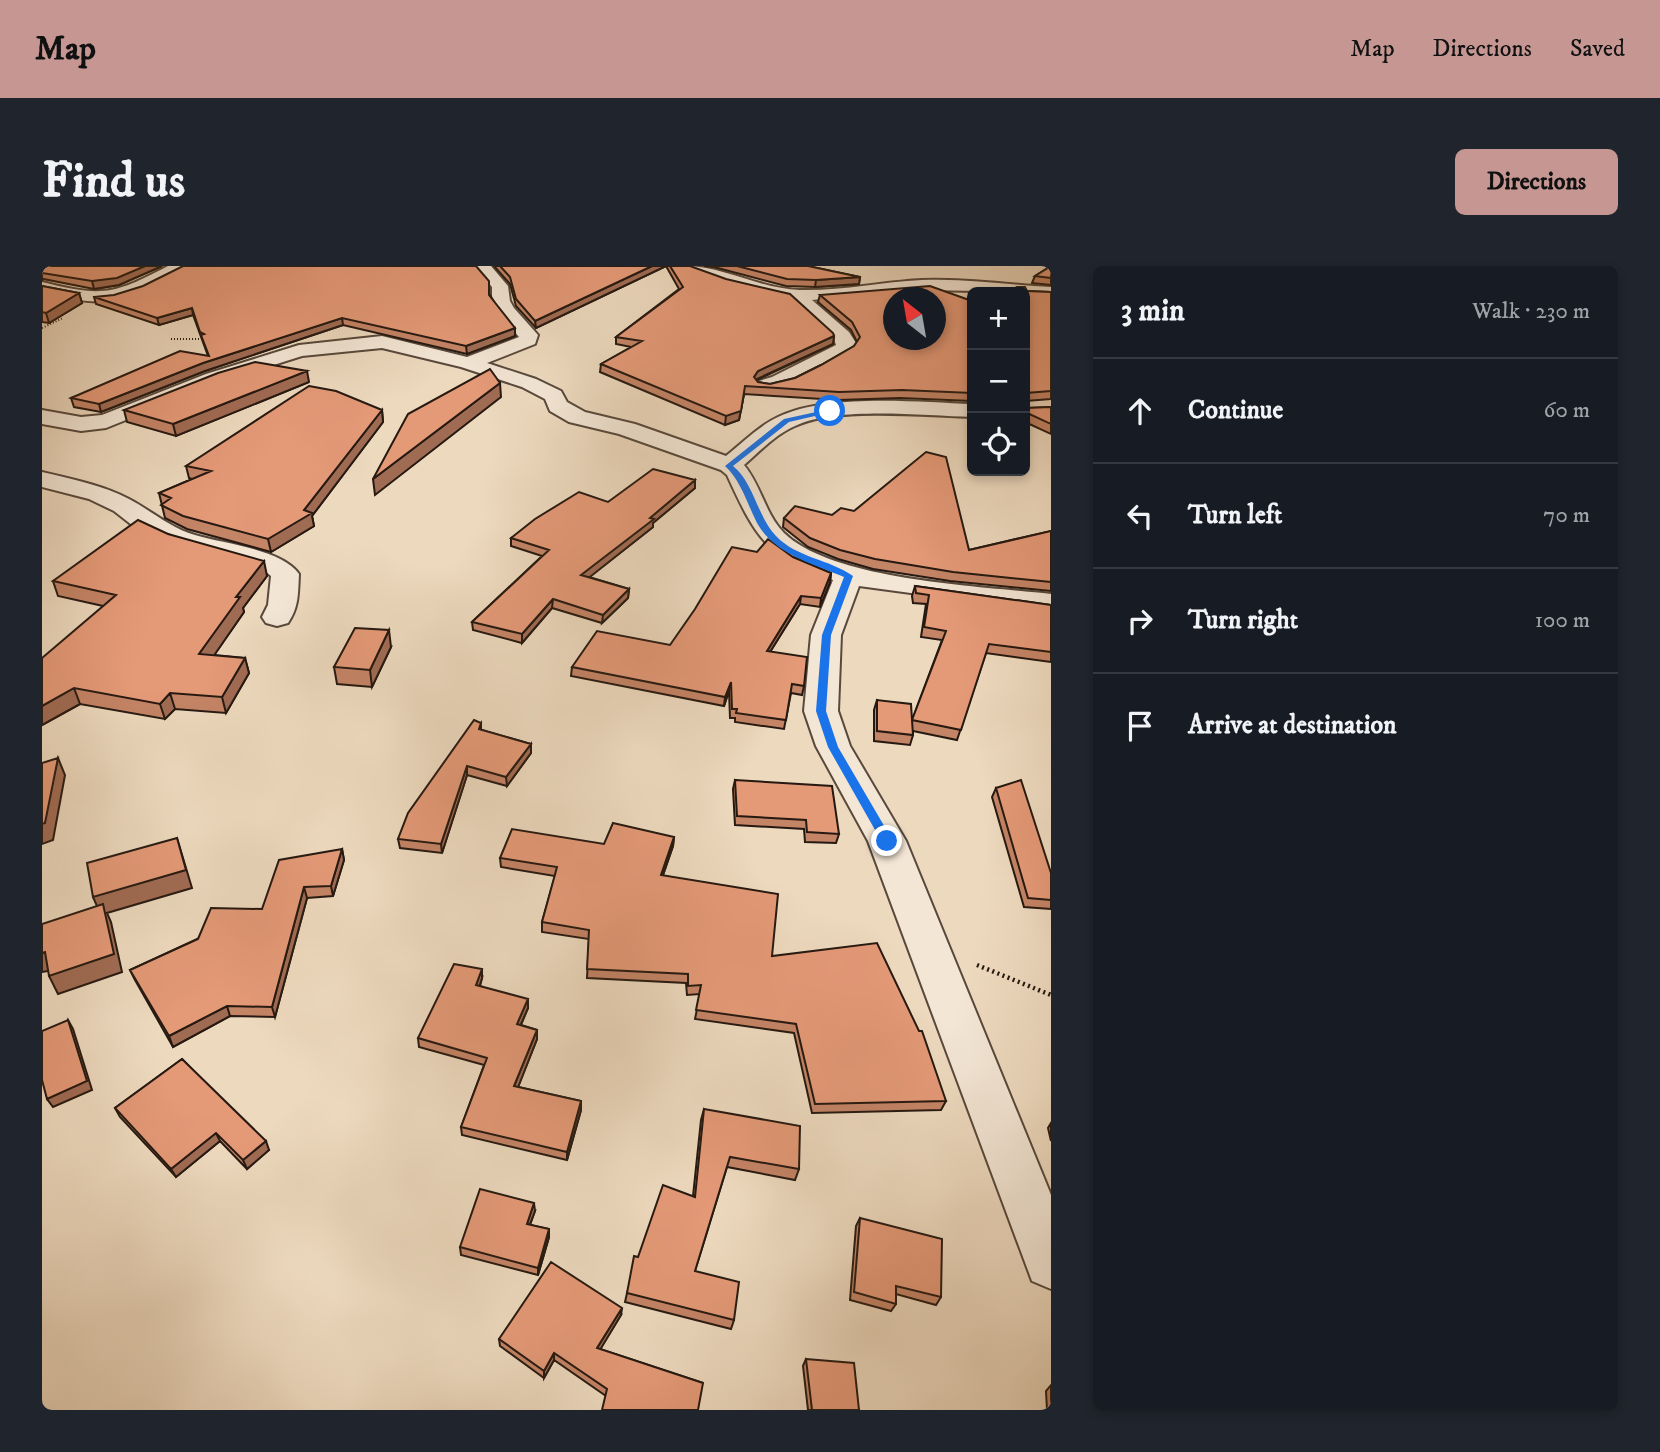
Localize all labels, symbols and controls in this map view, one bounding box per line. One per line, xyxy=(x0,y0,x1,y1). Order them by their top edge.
text: Map xyxy=(35,29,96,70)
text: Map xyxy=(1350,34,1395,64)
text: Directions xyxy=(1433,34,1532,64)
text: Saved xyxy=(1570,34,1625,64)
button: Directions xyxy=(1455,149,1618,215)
text: Find us xyxy=(42,151,185,213)
north arrow xyxy=(883,287,946,350)
map controls xyxy=(967,287,1030,476)
button: + xyxy=(967,287,1030,350)
text: 3 min xyxy=(1121,293,1185,330)
text: Walk · 230 m xyxy=(1472,297,1590,326)
button: − xyxy=(967,350,1030,413)
icon: ahead xyxy=(1121,392,1159,430)
text: Continue xyxy=(1188,394,1283,427)
route start xyxy=(814,395,845,426)
text: 60 m xyxy=(1543,396,1590,425)
button: locate xyxy=(967,413,1030,476)
icon: left xyxy=(1121,497,1159,535)
text: Turn left xyxy=(1188,499,1282,532)
text: 70 m xyxy=(1543,501,1590,530)
icon: right xyxy=(1121,602,1159,640)
text: Turn right xyxy=(1188,604,1298,637)
text: 100 m xyxy=(1535,606,1590,635)
icon: arrive xyxy=(1121,707,1159,745)
text: Arrive at destination xyxy=(1188,709,1397,742)
route end xyxy=(871,825,902,856)

